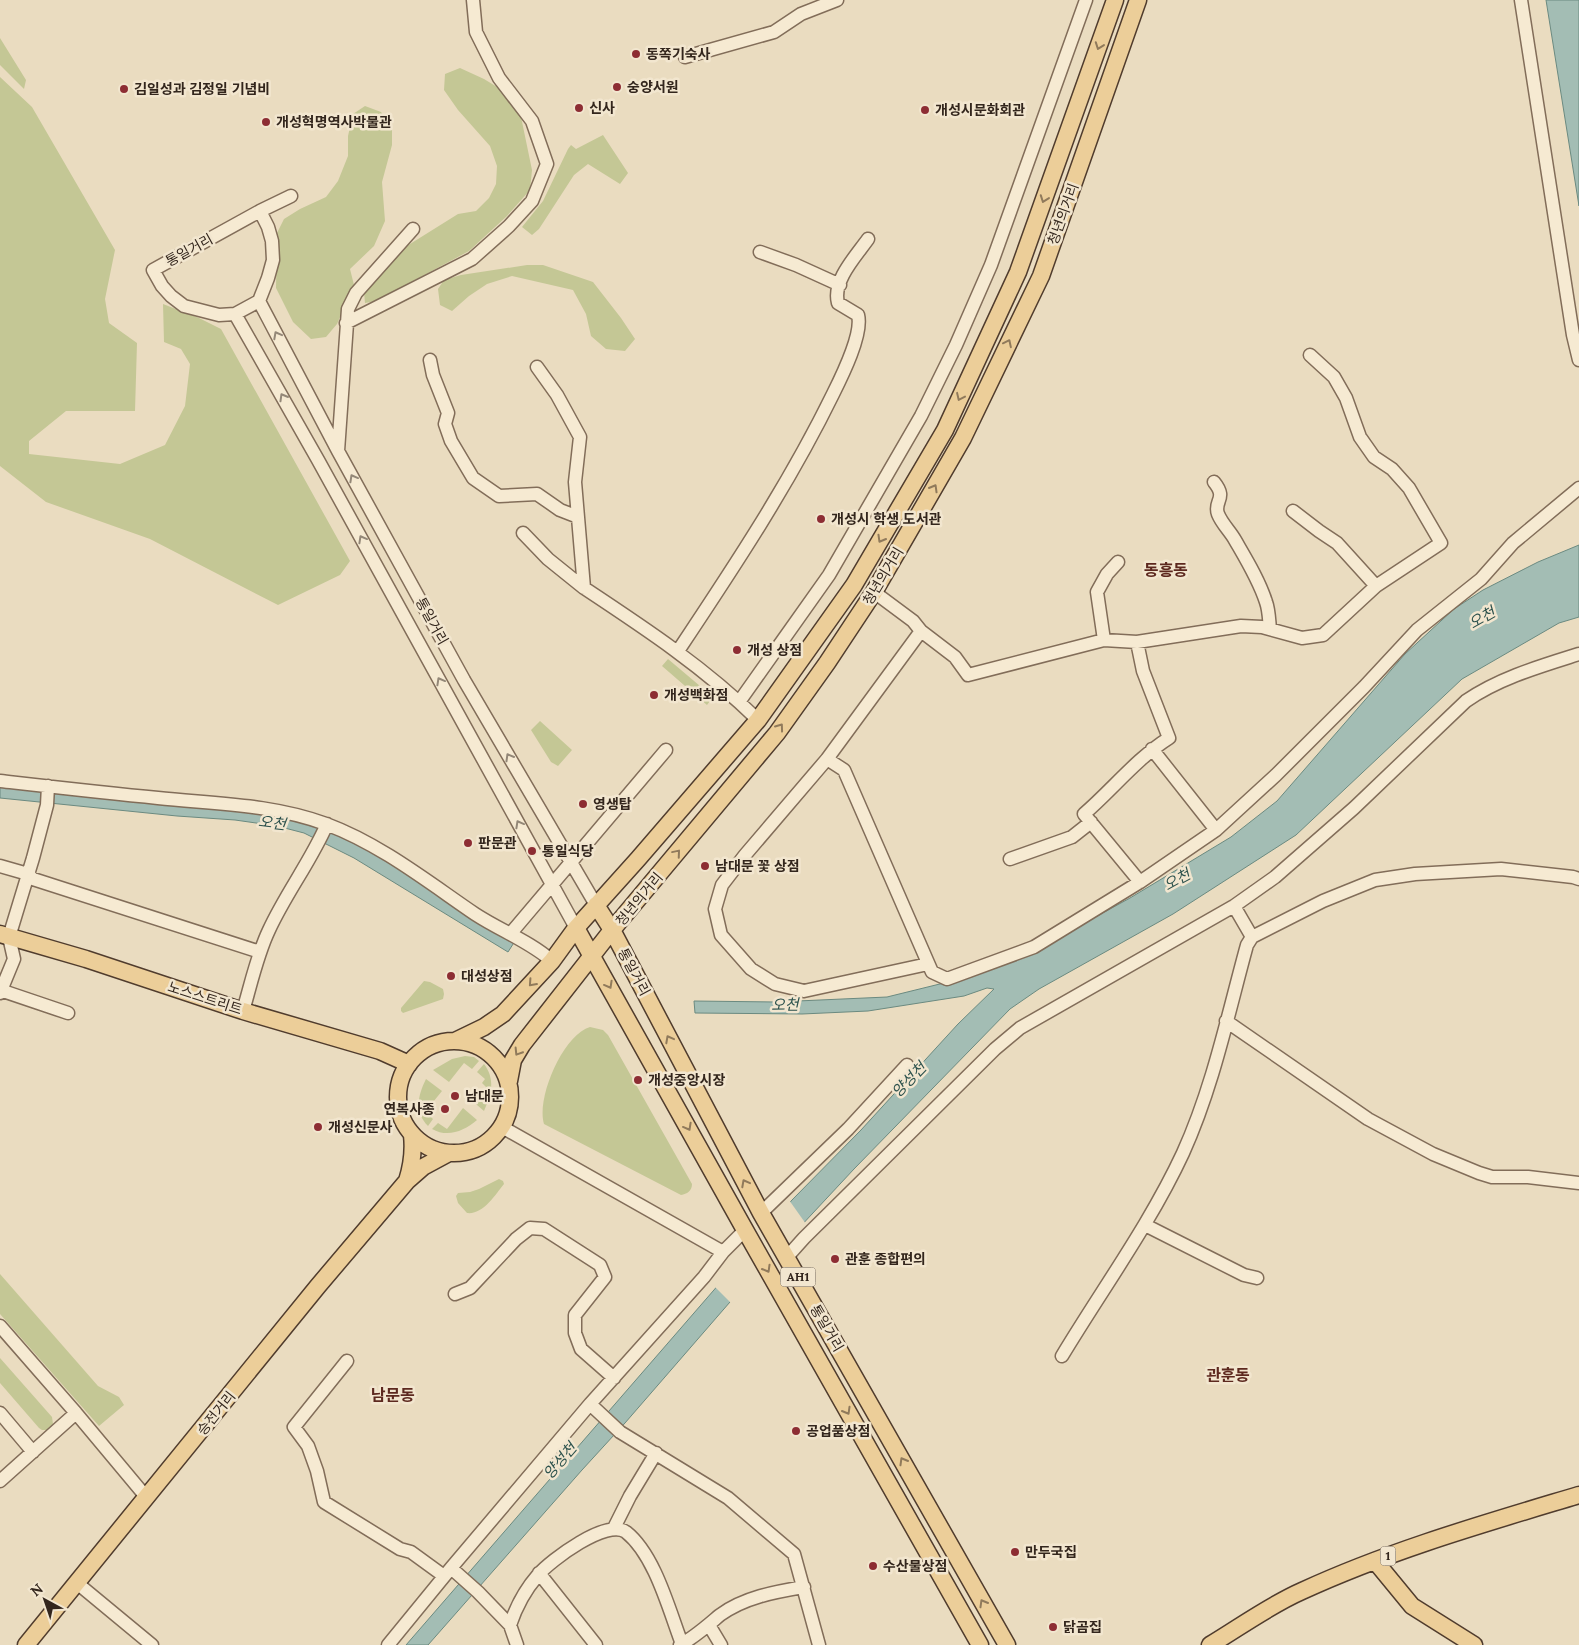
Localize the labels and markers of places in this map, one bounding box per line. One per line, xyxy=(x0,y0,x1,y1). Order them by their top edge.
place label: 동쪽기숙사 xyxy=(646,45,711,63)
marker: 동쪽기숙사 xyxy=(630,48,642,60)
place label: 숭양서원 xyxy=(627,78,679,96)
place label: 김일성과 김정일 기념비 xyxy=(134,80,270,98)
marker: 숭양서원 xyxy=(611,81,623,93)
marker: 김일성과 김정일 기념비 xyxy=(118,83,130,95)
place label: 신사 xyxy=(589,99,615,117)
place label: 개성시문화회관 xyxy=(935,101,1025,119)
marker: 신사 xyxy=(573,102,585,114)
marker: 개성시문화회관 xyxy=(919,104,931,116)
place label: 개성혁명역사박물관 xyxy=(276,113,392,131)
marker: 개성혁명역사박물관 xyxy=(260,116,272,128)
place label: 개성시 학생 도서관 xyxy=(831,510,942,528)
marker: 개성시 학생 도서관 xyxy=(815,513,827,525)
place label: 개성 상점 xyxy=(747,641,802,659)
marker: 개성 상점 xyxy=(731,644,743,656)
place label: 개성백화점 xyxy=(664,686,728,704)
marker: 개성백화점 xyxy=(648,689,660,701)
place label: 영생탑 xyxy=(593,795,632,813)
marker: 영생탑 xyxy=(577,798,589,810)
place label: 판문관 xyxy=(478,834,517,852)
marker: 판문관 xyxy=(462,837,474,849)
place label: 통일식당 xyxy=(542,842,594,860)
marker: 통일식당 xyxy=(526,845,538,857)
place label: 남대문 꽃 상점 xyxy=(715,857,800,875)
marker: 남대문 꽃 상점 xyxy=(699,860,711,872)
place label: 대성상점 xyxy=(461,967,513,985)
marker: 대성상점 xyxy=(445,970,457,982)
place label: 개성중앙시장 xyxy=(648,1071,725,1089)
marker: 개성중앙시장 xyxy=(632,1074,644,1086)
place label: 남대문 xyxy=(465,1087,504,1105)
marker: 남대문 xyxy=(449,1090,461,1102)
place label: 연복사종 xyxy=(383,1100,435,1118)
marker: 연복사종 xyxy=(439,1103,451,1115)
place label: 개성신문사 xyxy=(328,1118,393,1136)
marker: 개성신문사 xyxy=(312,1121,324,1133)
place label: 관훈 종합편의 xyxy=(845,1250,926,1268)
marker: 관훈 종합편의 xyxy=(829,1253,841,1265)
place label: 공업품상점 xyxy=(806,1422,870,1440)
marker: 공업품상점 xyxy=(790,1425,802,1437)
place label: 만두국집 xyxy=(1025,1543,1077,1561)
marker: 만두국집 xyxy=(1009,1546,1021,1558)
place label: 수산물상점 xyxy=(883,1557,947,1575)
marker: 수산물상점 xyxy=(867,1560,879,1572)
place label: 닭곰집 xyxy=(1063,1618,1102,1636)
marker: 닭곰집 xyxy=(1047,1621,1059,1633)

